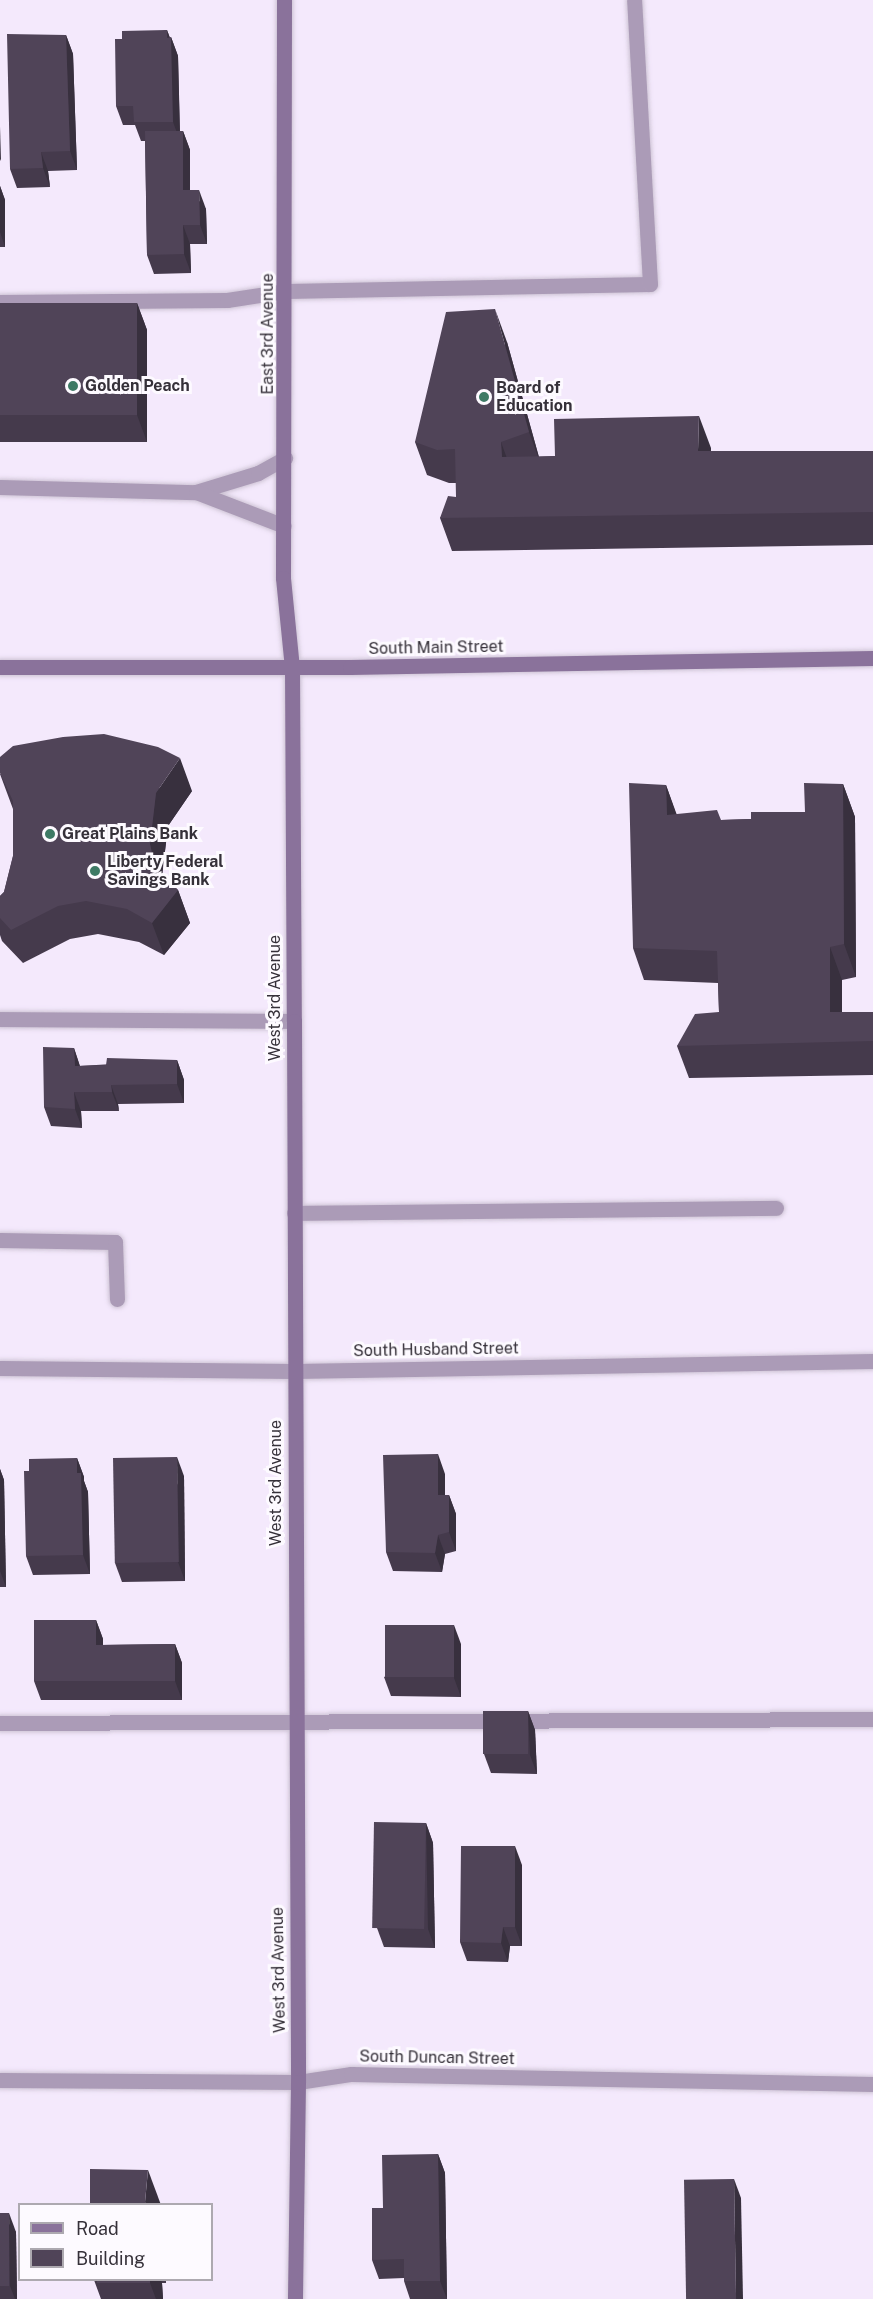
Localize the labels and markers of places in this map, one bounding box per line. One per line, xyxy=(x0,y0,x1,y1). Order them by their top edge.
place label: Golden Peach xyxy=(85,376,190,396)
place label: Board of Education xyxy=(496,378,572,416)
marker: Golden Peach xyxy=(66,379,80,393)
marker: Board of Education xyxy=(477,390,491,404)
place label: Great Plains Bank xyxy=(62,824,198,844)
marker: Great Plains Bank xyxy=(43,827,57,841)
place label: Liberty Federal Savings Bank xyxy=(107,852,224,890)
marker: Liberty Federal Savings Bank xyxy=(88,864,102,878)

